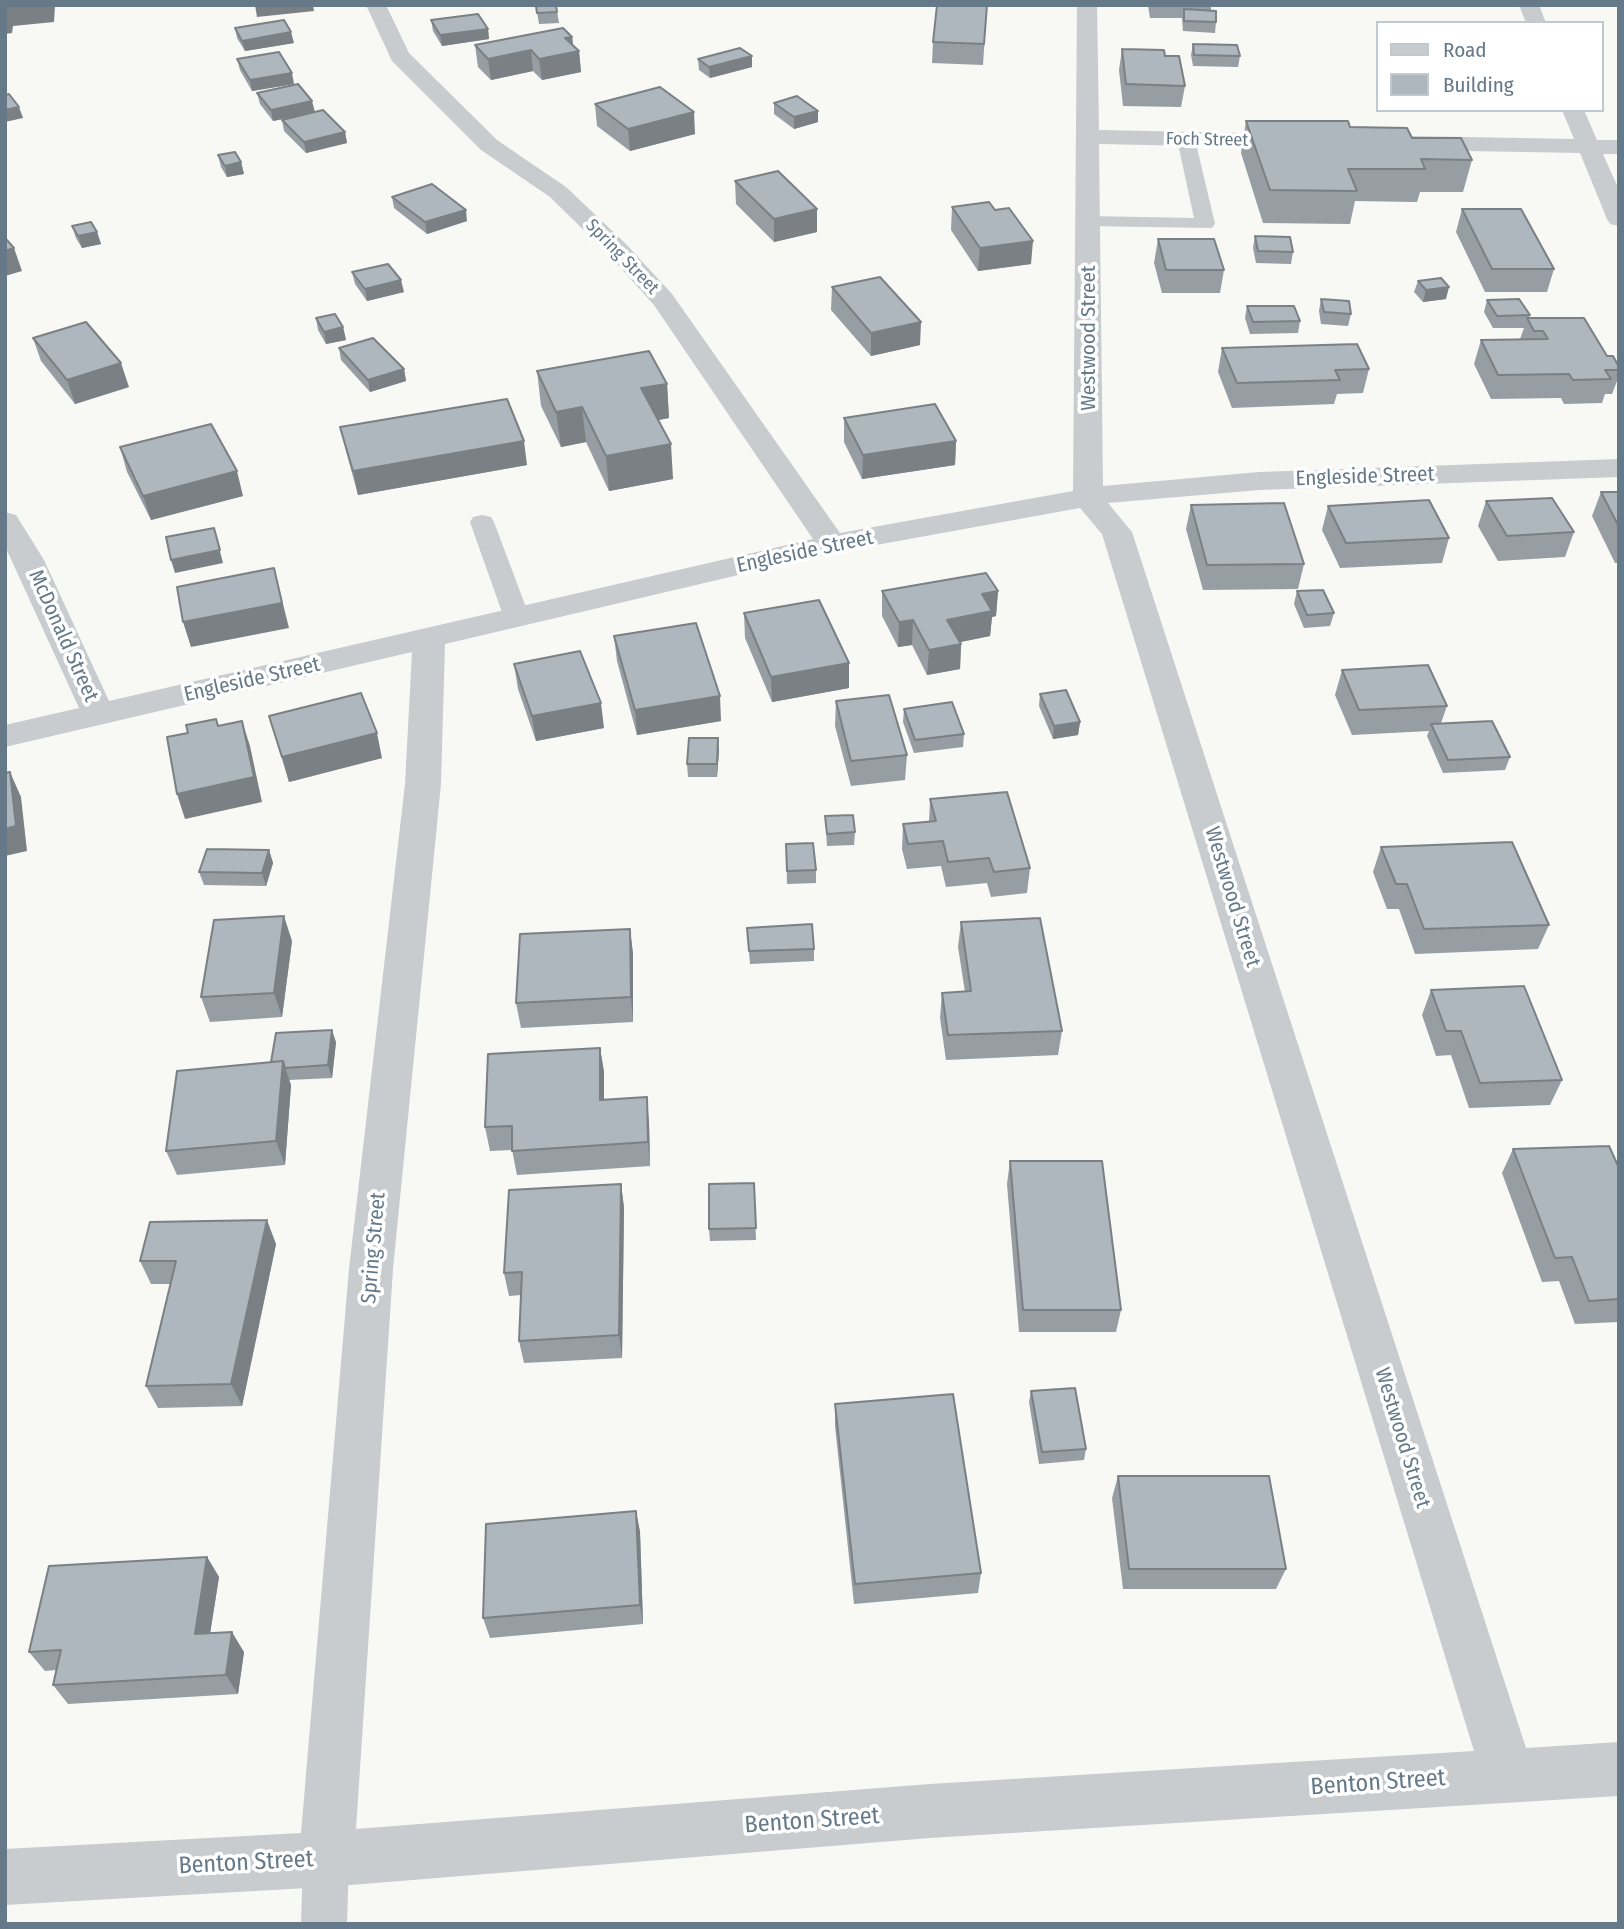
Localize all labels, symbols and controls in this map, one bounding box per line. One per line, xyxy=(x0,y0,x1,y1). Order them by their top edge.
legend xyxy=(1376,21,1603,112)
text: Road xyxy=(1443,37,1487,63)
text: Building xyxy=(1443,72,1514,98)
street label: Foch Street xyxy=(1166,128,1248,152)
street label: Spring Street xyxy=(581,215,663,299)
street label: Westwood Street xyxy=(1076,265,1102,411)
street label: Engleside Street xyxy=(1295,462,1435,492)
street label: Engleside Street xyxy=(734,525,876,579)
street label: McDonald Street xyxy=(23,566,103,706)
street label: Engleside Street xyxy=(182,652,322,708)
street label: Westwood Street xyxy=(1199,824,1265,970)
street label: Spring Street xyxy=(357,1191,391,1305)
street label: Westwood Street xyxy=(1369,1365,1435,1511)
street label: Benton Street xyxy=(1310,1764,1446,1802)
street label: Benton Street xyxy=(744,1802,880,1840)
street label: Benton Street xyxy=(178,1845,314,1881)

